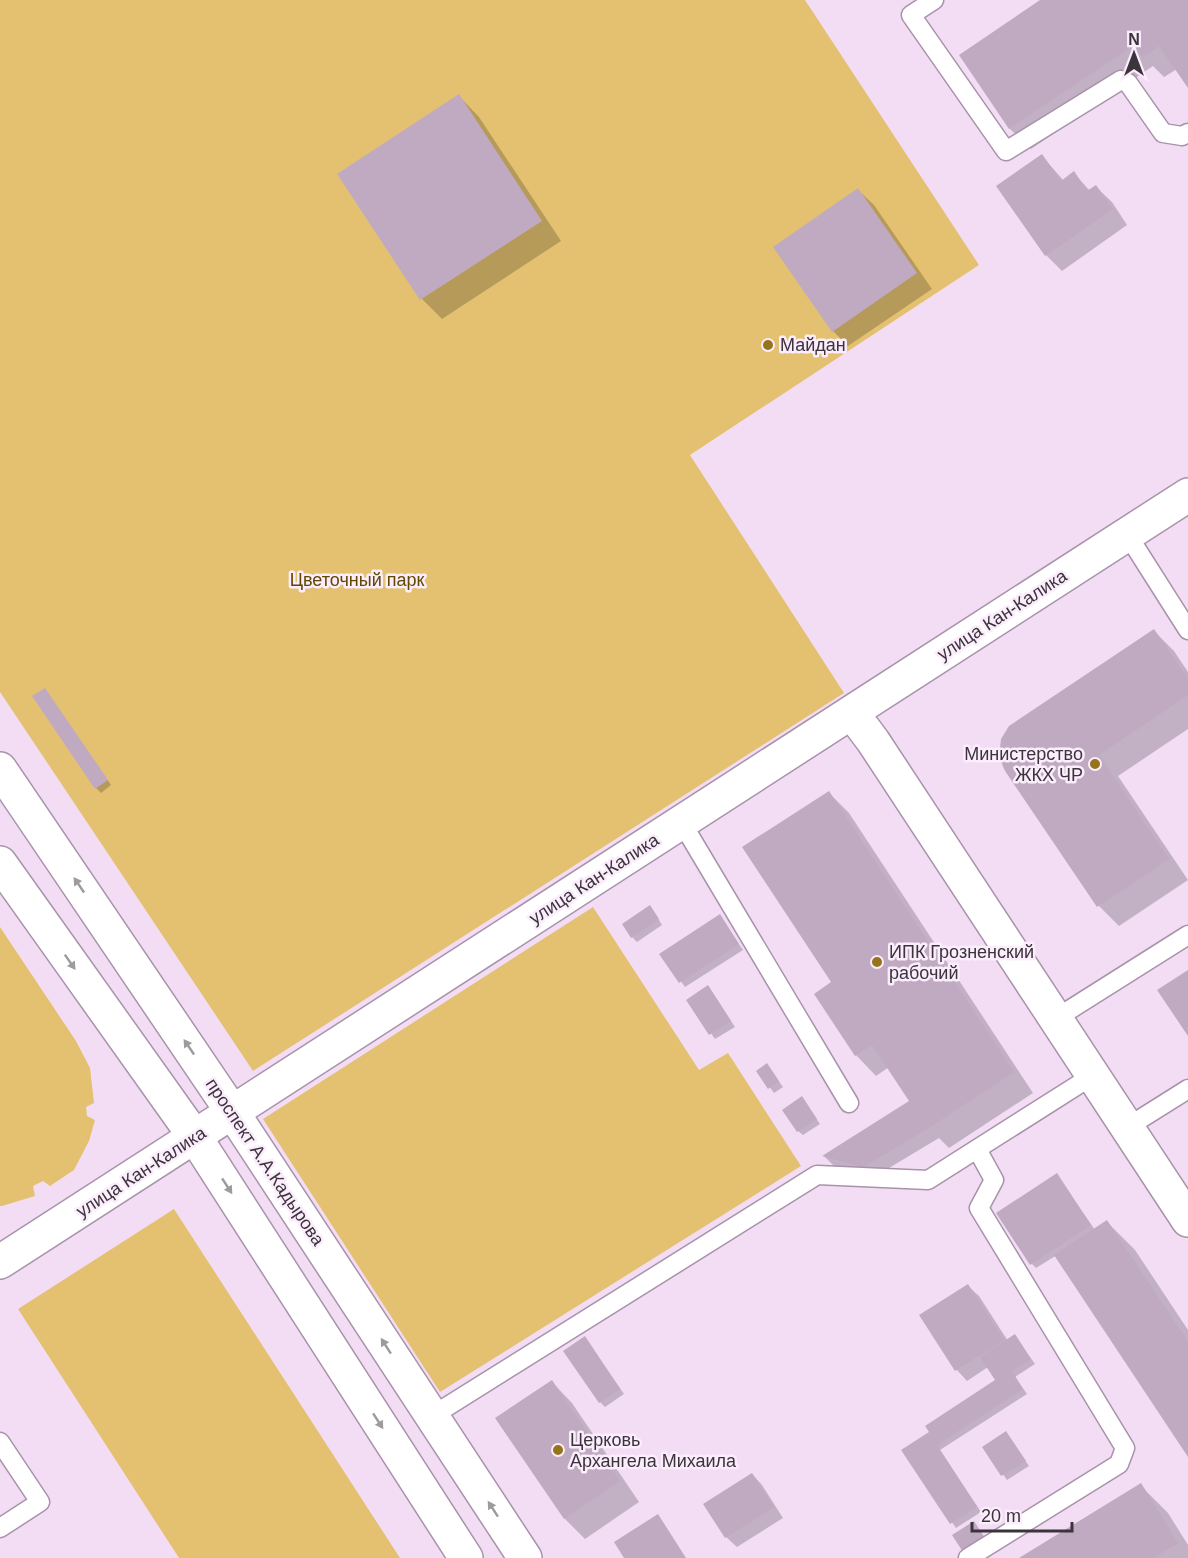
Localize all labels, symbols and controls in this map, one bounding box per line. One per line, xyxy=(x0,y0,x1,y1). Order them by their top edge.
north arrow xyxy=(1104,24,1164,84)
text: N xyxy=(1128,31,1140,48)
place label: Майдан xyxy=(780,335,846,355)
marker: Майдан xyxy=(761,338,775,352)
street label: улица Кан-Калика xyxy=(934,565,1071,664)
park label: Цветочный парк xyxy=(290,570,424,590)
place label: Министерство ЖКХ ЧР xyxy=(964,744,1083,785)
marker: Министерство ЖКХ ЧР xyxy=(1088,757,1102,771)
street label: улица Кан-Калика xyxy=(526,829,663,928)
one-way arrow xyxy=(73,878,85,894)
place label: ИПК Грозненский рабочий xyxy=(889,942,1034,983)
one-way arrow xyxy=(64,955,76,970)
marker: ИПК Грозненский рабочий xyxy=(870,955,884,969)
one-way arrow xyxy=(184,1039,195,1055)
street label: проспект А.А.Кадырова xyxy=(202,1075,329,1250)
street label: улица Кан-Калика xyxy=(73,1122,210,1221)
one-way arrow xyxy=(221,1178,232,1194)
one-way arrow xyxy=(381,1338,392,1354)
one-way arrow xyxy=(372,1413,383,1429)
place label: Церковь Архангела Михаила xyxy=(570,1430,737,1471)
marker: Церковь Архангела Михаила xyxy=(551,1443,565,1457)
scale bar xyxy=(972,1495,1072,1533)
one-way arrow xyxy=(488,1501,499,1517)
text: 20 m xyxy=(981,1506,1021,1526)

